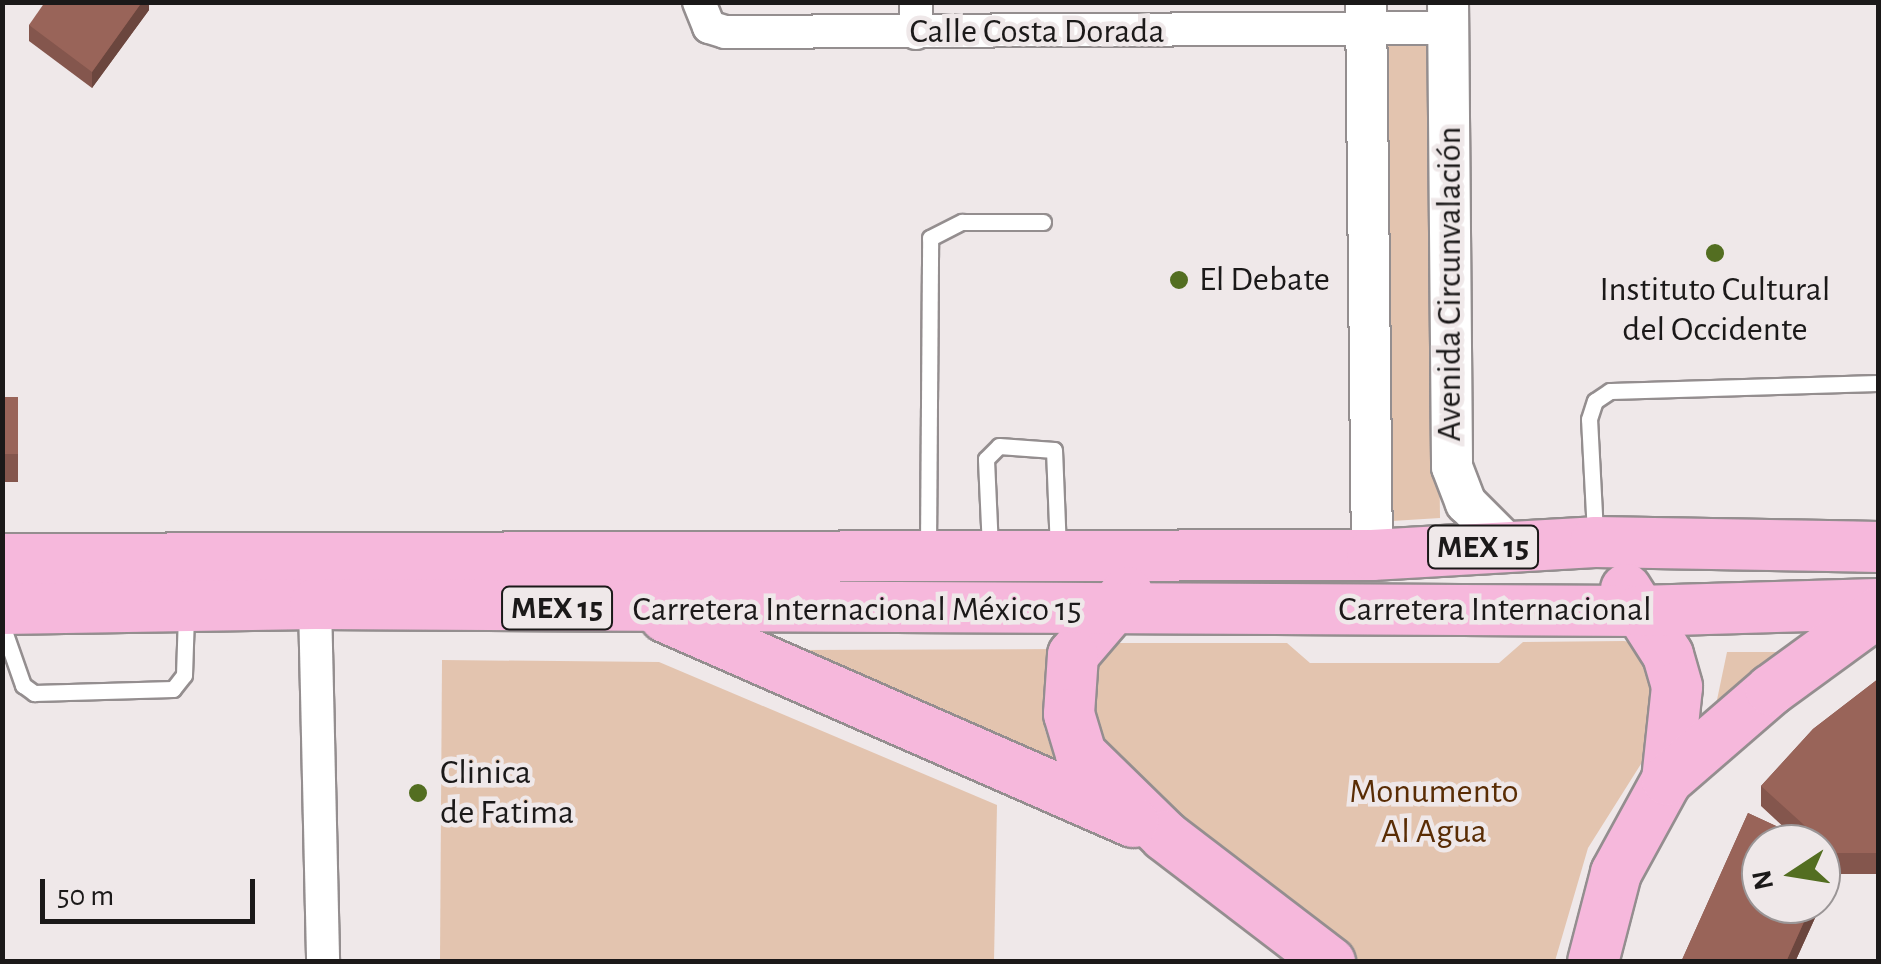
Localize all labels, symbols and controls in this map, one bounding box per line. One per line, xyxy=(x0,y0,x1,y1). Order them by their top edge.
street label: Calle Costa Dorada xyxy=(909,11,1165,53)
street label: Avenida Circunvalación xyxy=(1429,127,1471,441)
marker: Instituto Cultural del Occidente xyxy=(1704,242,1726,264)
place label: El Debate xyxy=(1199,259,1330,301)
marker: El Debate xyxy=(1168,269,1190,291)
place label: Instituto Cultural del Occidente xyxy=(1600,269,1830,351)
road number: MEX 15 xyxy=(1426,520,1540,574)
road number: MEX 15 xyxy=(500,581,614,635)
street label: Carretera Internacional México 15 xyxy=(632,589,1082,631)
street label: Carretera Internacional xyxy=(1338,589,1652,631)
place label: Clinica de Fatima xyxy=(440,752,574,834)
park label: Monumento Al Agua xyxy=(1349,771,1519,853)
marker: Clinica de Fatima xyxy=(405,780,431,806)
north arrow xyxy=(1741,824,1841,924)
scale bar xyxy=(45,859,260,921)
text: N xyxy=(1748,867,1779,892)
text: 50 m xyxy=(57,881,114,911)

